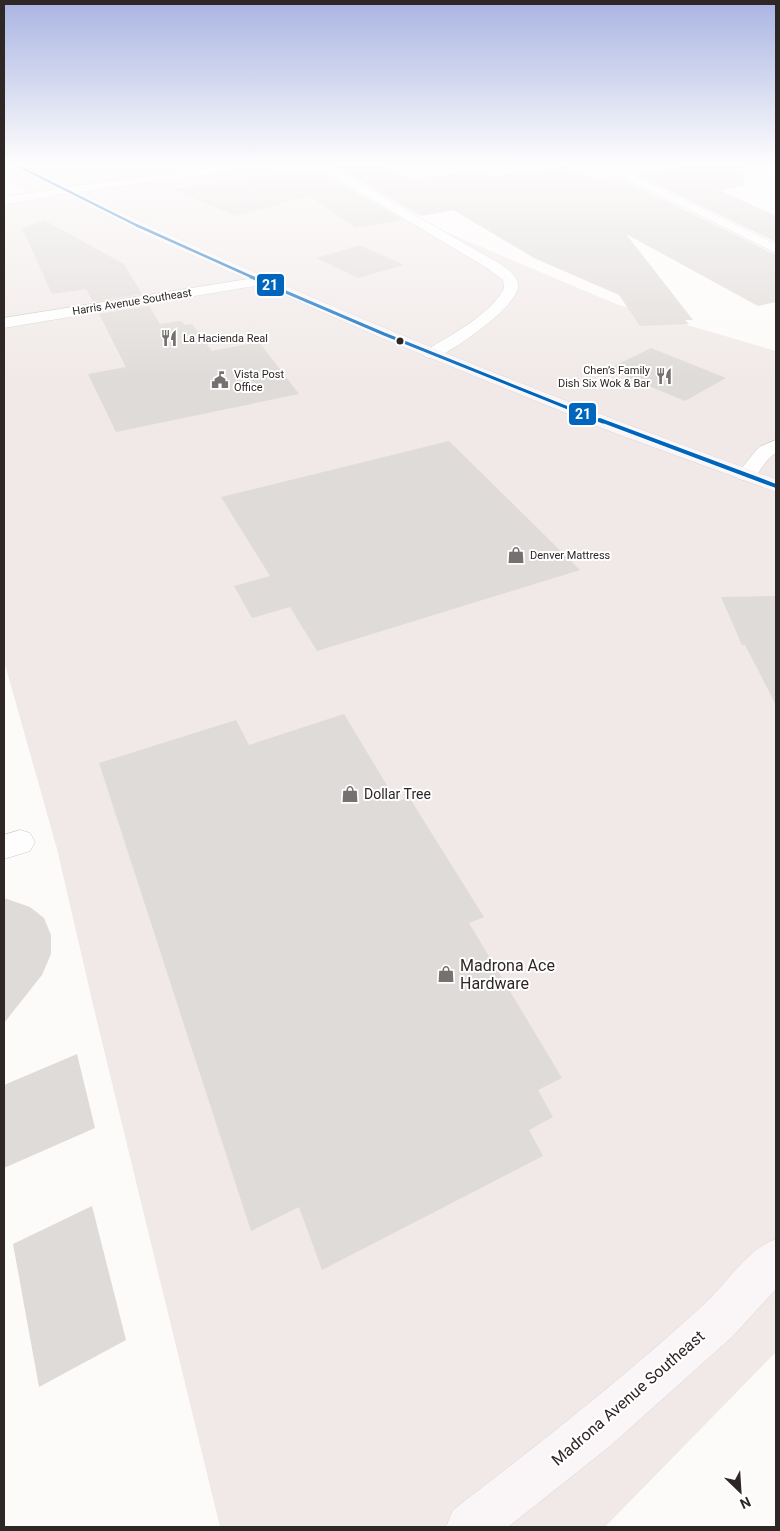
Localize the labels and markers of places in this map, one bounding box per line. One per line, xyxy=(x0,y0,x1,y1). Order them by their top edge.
restaurant icon: La Hacienda Real xyxy=(159,328,179,348)
place label: La Hacienda Real xyxy=(183,332,268,345)
unlabelled marker xyxy=(395,336,405,346)
place label: Chen’s Family Dish Six Wok & Bar xyxy=(558,364,651,390)
restaurant icon: Chen’s Family Dish Six Wok & Bar xyxy=(654,366,674,386)
place label: Vista Post Office xyxy=(234,368,284,394)
public building icon: Vista Post Office xyxy=(210,370,230,390)
shop icon: Denver Mattress xyxy=(506,545,526,565)
place label: Denver Mattress xyxy=(530,549,611,562)
shop icon: Dollar Tree xyxy=(340,784,360,804)
place label: Dollar Tree xyxy=(364,786,431,802)
place label: Madrona Ace Hardware xyxy=(460,956,555,993)
shop icon: Madrona Ace Hardware xyxy=(436,964,456,984)

